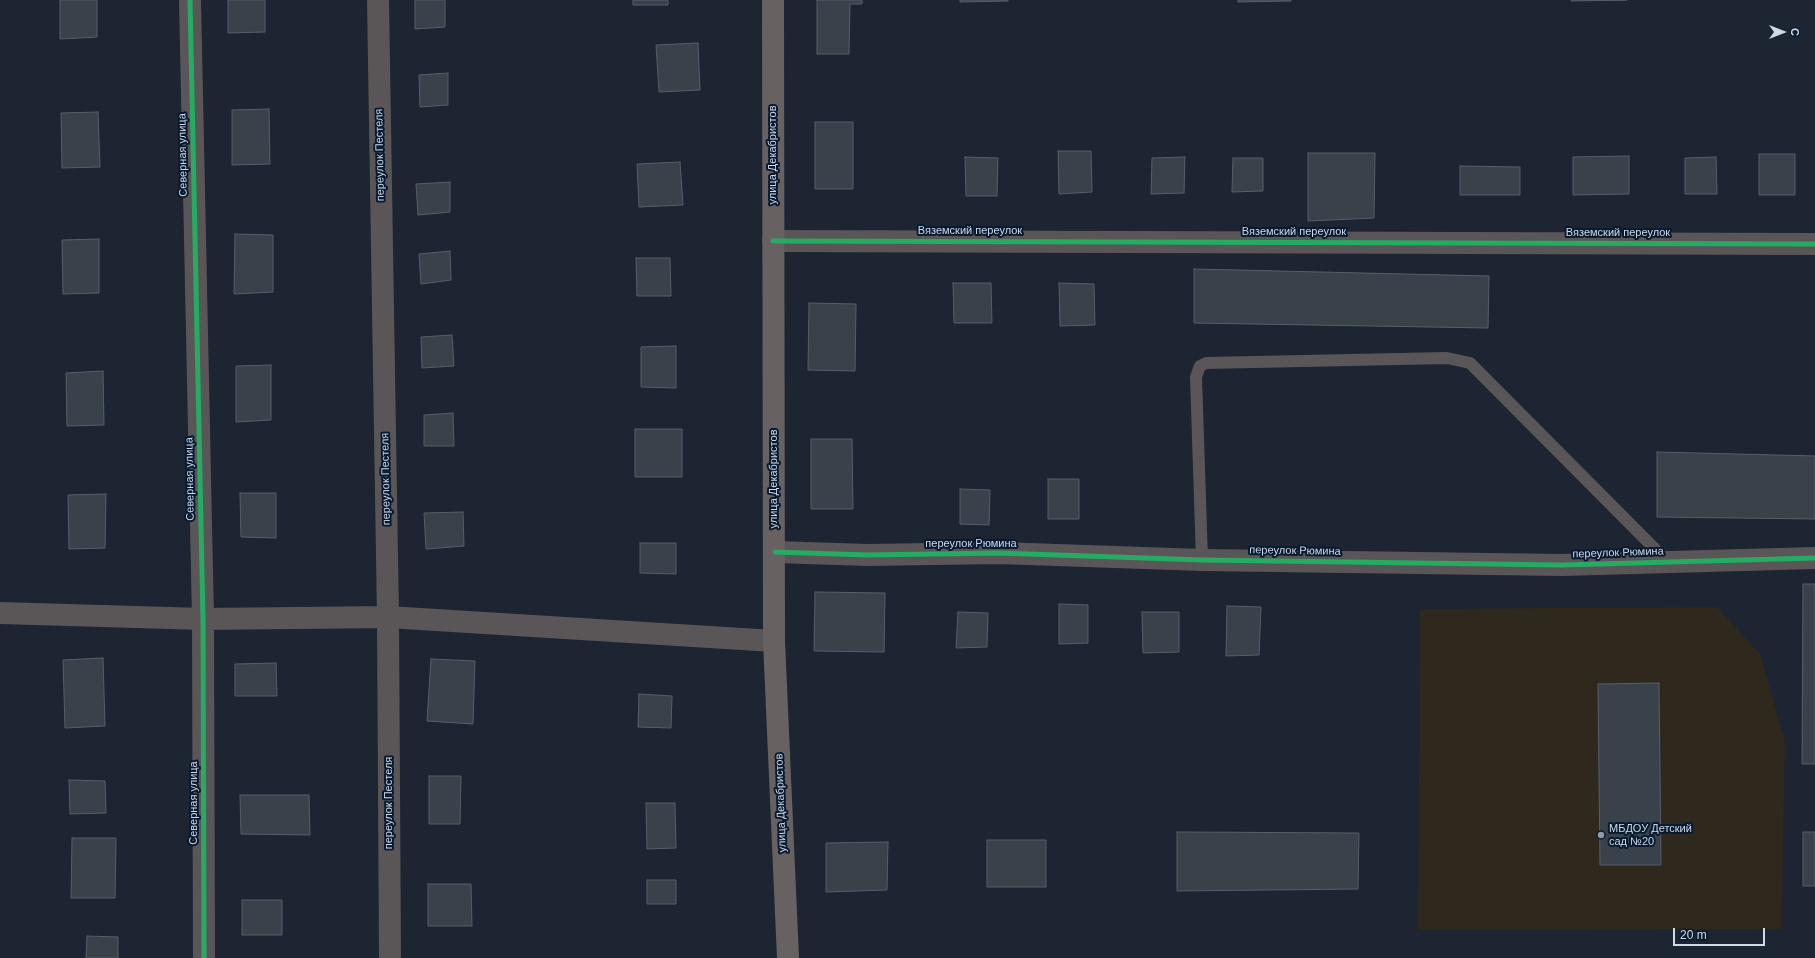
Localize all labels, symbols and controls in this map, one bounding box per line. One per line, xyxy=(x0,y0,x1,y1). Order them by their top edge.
north arrow xyxy=(1763,12,1803,52)
text: С xyxy=(1789,28,1801,36)
street label: улица Декабристов xyxy=(766,106,780,204)
street label: переулок Пестеля xyxy=(373,109,387,201)
street label: Северная улица xyxy=(176,113,190,197)
street label: Вяземский переулок xyxy=(918,224,1022,238)
street label: Вяземский переулок xyxy=(1242,225,1346,239)
street label: Вяземский переулок xyxy=(1566,226,1670,240)
street label: улица Декабристов xyxy=(767,430,781,528)
street label: переулок Пестеля xyxy=(379,433,393,525)
street label: Северная улица xyxy=(183,437,197,521)
street label: переулок Рюмина xyxy=(925,537,1017,551)
street label: переулок Рюмина xyxy=(1249,544,1341,558)
street label: переулок Рюмина xyxy=(1572,545,1664,561)
street label: улица Декабристов xyxy=(773,753,789,853)
street label: переулок Пестеля xyxy=(382,757,396,849)
street label: Северная улица xyxy=(187,761,201,845)
place label: МБДОУ Детский сад №20 xyxy=(1609,822,1692,848)
marker: МБДОУ Детский сад №20 xyxy=(1596,830,1606,840)
scale bar xyxy=(1675,920,1767,946)
text: 20 m xyxy=(1680,928,1707,942)

